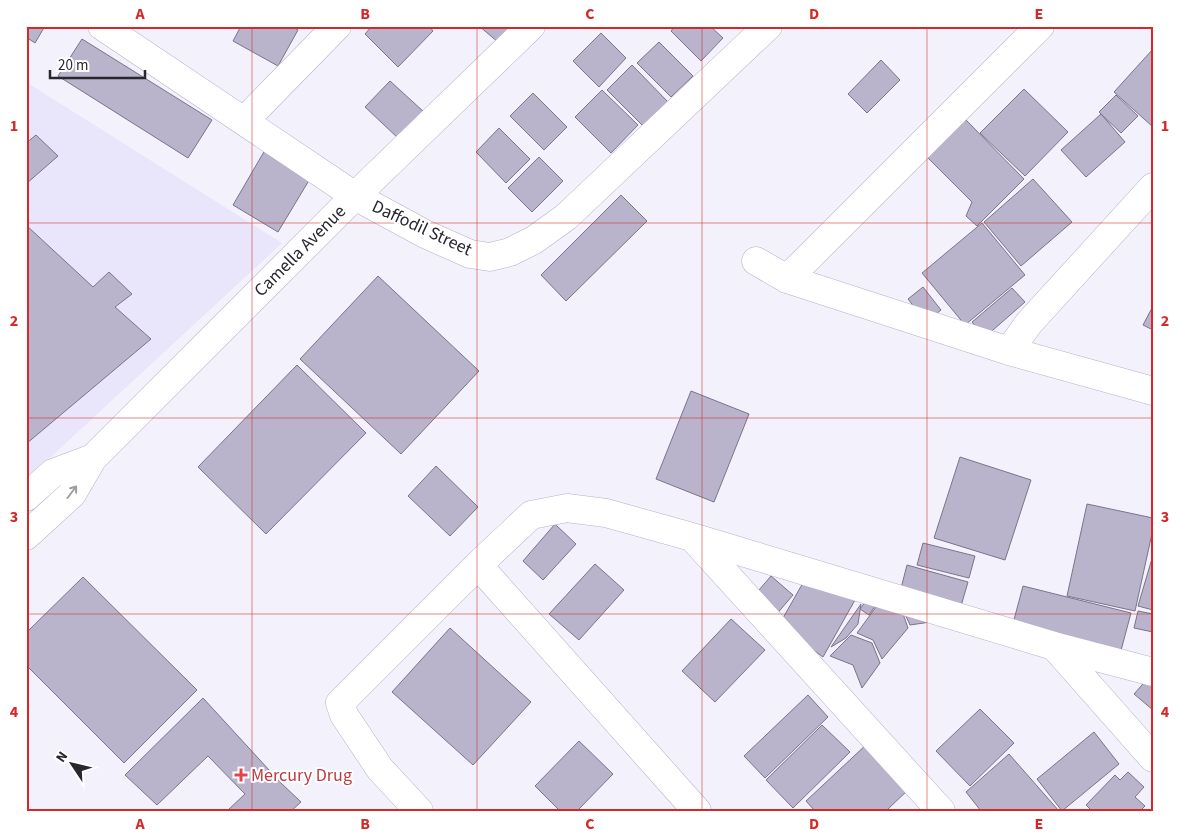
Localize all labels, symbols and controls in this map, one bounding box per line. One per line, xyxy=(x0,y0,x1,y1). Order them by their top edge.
text: A xyxy=(134,3,145,25)
text: B xyxy=(360,3,370,25)
text: C xyxy=(585,3,595,25)
text: D xyxy=(809,3,819,25)
text: E xyxy=(1035,3,1043,25)
scale bar xyxy=(50,48,145,80)
text: 20 m xyxy=(58,55,88,76)
text: 1 xyxy=(10,115,18,137)
text: 1 xyxy=(1161,115,1169,137)
street label: Daffodil Street xyxy=(368,194,476,262)
street label: Camella Avenue xyxy=(249,199,352,302)
text: 2 xyxy=(10,310,18,332)
text: 2 xyxy=(1161,310,1169,332)
one-way arrow xyxy=(67,485,77,499)
text: 3 xyxy=(10,506,18,528)
text: 3 xyxy=(1161,506,1169,528)
text: 4 xyxy=(10,701,19,723)
text: 4 xyxy=(1161,701,1170,723)
north arrow xyxy=(48,740,98,790)
text: N xyxy=(51,748,73,767)
place label: Mercury Drug xyxy=(251,763,352,788)
marker: Mercury Drug xyxy=(235,769,247,781)
text: A xyxy=(134,813,145,835)
text: B xyxy=(360,813,370,835)
text: C xyxy=(585,813,595,835)
text: D xyxy=(809,813,819,835)
text: E xyxy=(1035,813,1043,835)

